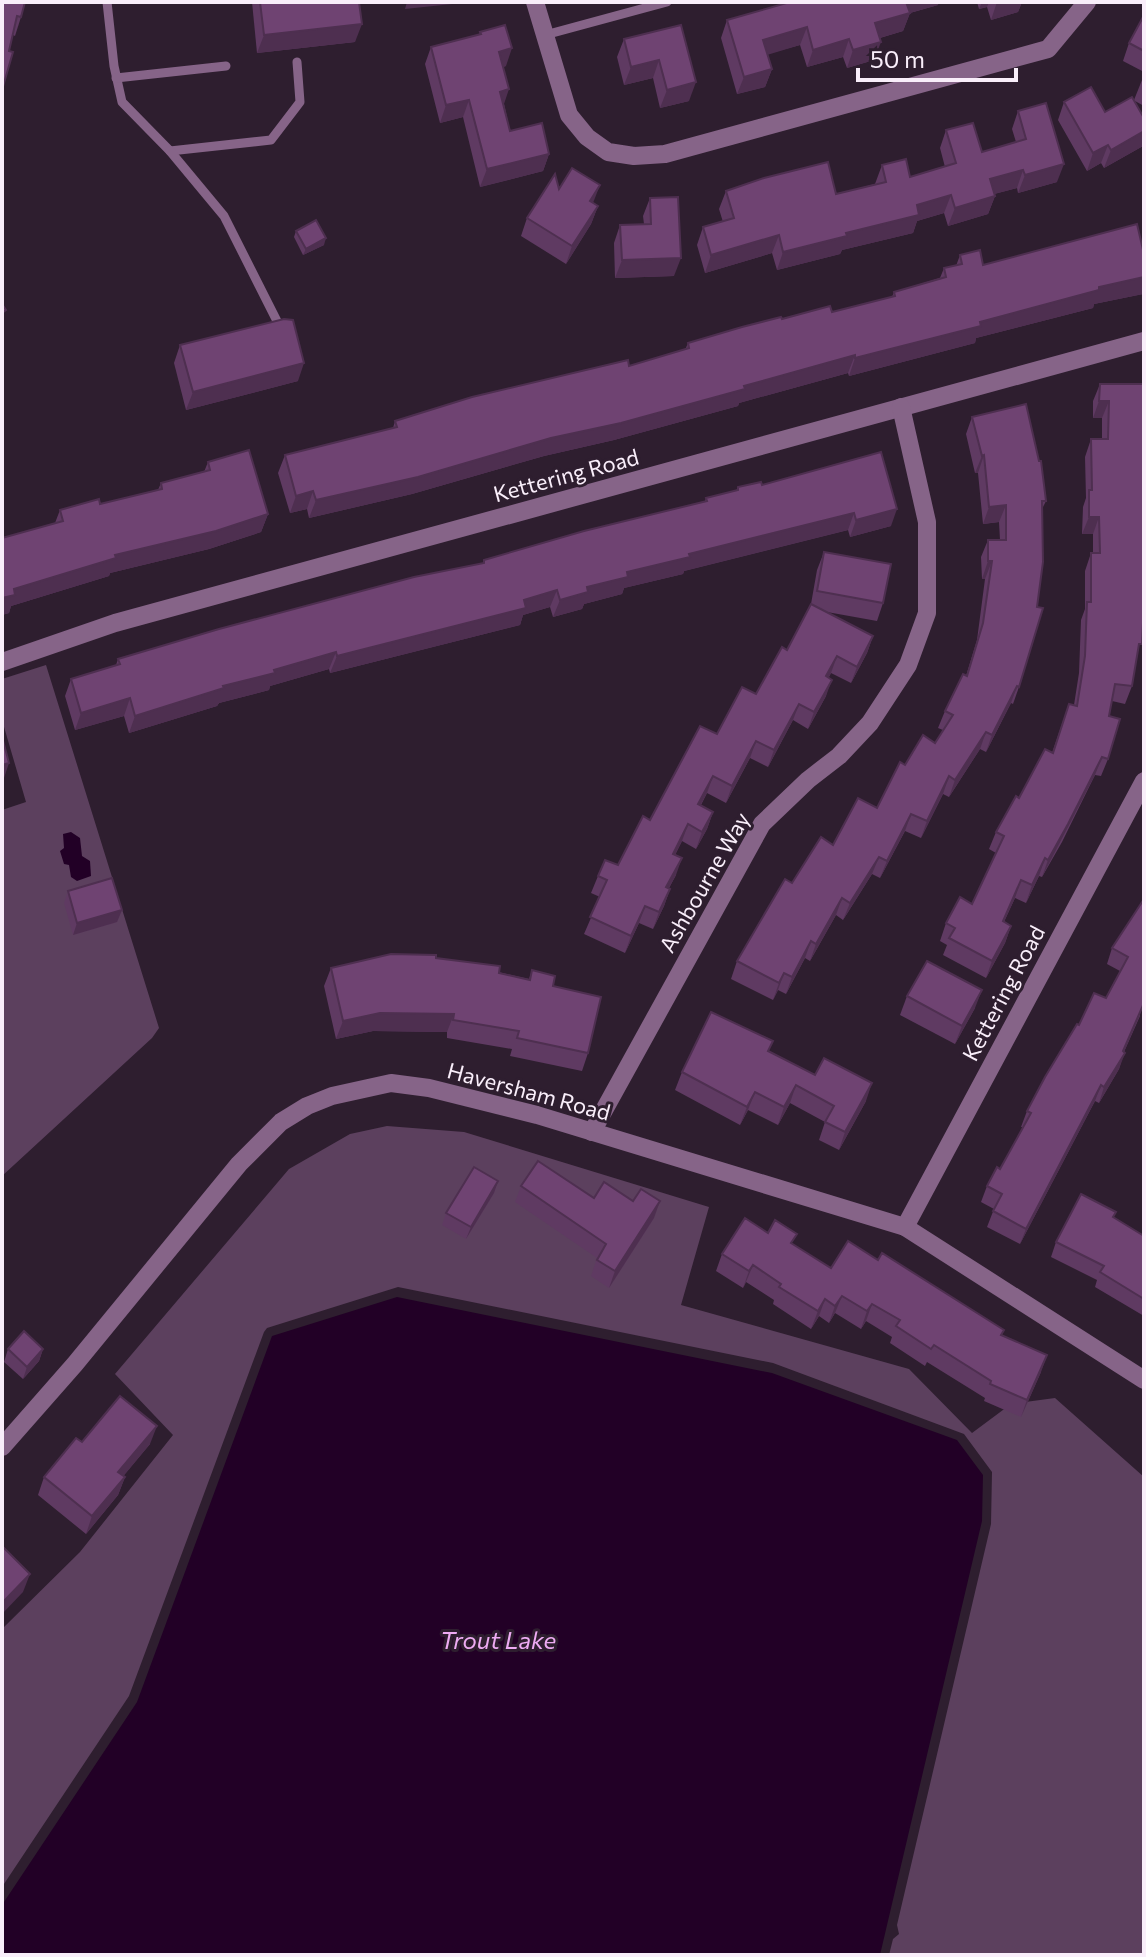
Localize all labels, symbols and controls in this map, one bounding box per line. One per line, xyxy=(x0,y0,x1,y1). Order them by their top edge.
scale bar xyxy=(858,32,1016,82)
text: 50 m xyxy=(870,44,925,73)
street label: Kettering Road xyxy=(490,443,642,507)
street label: Ashbourne Way xyxy=(653,807,755,957)
street label: Kettering Road xyxy=(956,921,1050,1065)
street label: Haversham Road xyxy=(445,1056,613,1126)
water label: Trout Lake xyxy=(440,1625,556,1654)

